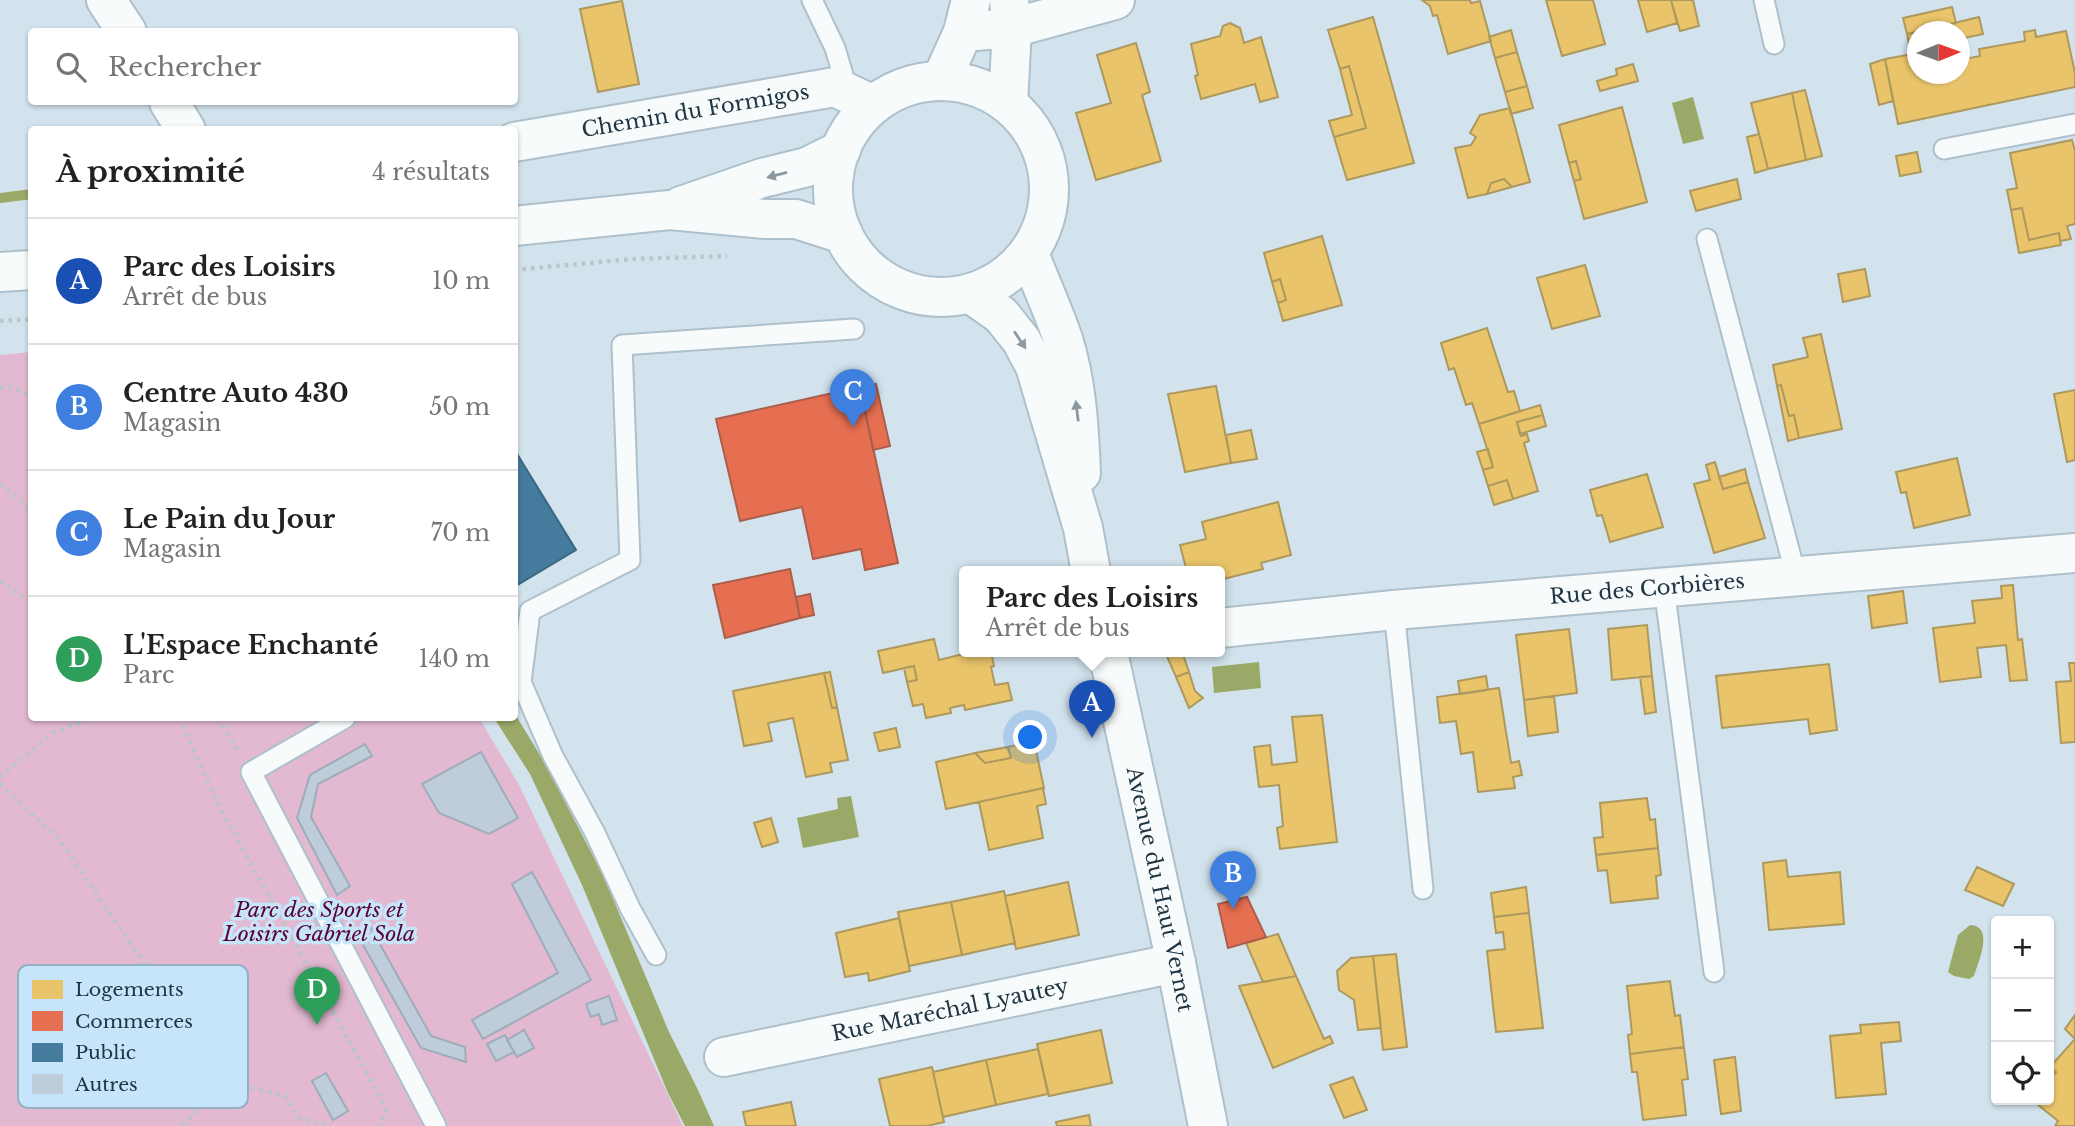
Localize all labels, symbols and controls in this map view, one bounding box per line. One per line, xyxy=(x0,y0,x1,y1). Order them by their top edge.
north arrow xyxy=(1907,21,1970,84)
search box xyxy=(28,28,518,105)
icon: search xyxy=(52,48,90,86)
text: Rechercher xyxy=(108,51,261,83)
street label: Chemin du Formigos xyxy=(580,79,811,143)
text: À proximité xyxy=(56,153,245,190)
text: 4 résultats xyxy=(372,158,490,186)
one-way arrow xyxy=(767,170,788,180)
text: Parc des Loisirs xyxy=(123,251,336,283)
text: A xyxy=(70,267,88,295)
text: 10 m xyxy=(432,267,490,295)
text: Arrêt de bus xyxy=(123,283,267,311)
one-way arrow xyxy=(1013,331,1027,349)
pin: C xyxy=(830,369,876,427)
text: Centre Auto 430 xyxy=(123,377,349,409)
text: B xyxy=(70,393,88,421)
text: 50 m xyxy=(429,393,490,421)
one-way arrow xyxy=(1072,400,1083,422)
text: Magasin xyxy=(123,409,221,437)
text: Le Pain du Jour xyxy=(123,503,335,535)
text: C xyxy=(70,519,88,547)
text: 70 m xyxy=(431,519,490,547)
text: Magasin xyxy=(123,535,221,563)
popup xyxy=(959,566,1225,657)
street label: Rue des Corbières xyxy=(1549,568,1746,610)
text: Parc des Loisirs xyxy=(986,582,1198,614)
text: Arrêt de bus xyxy=(986,614,1130,642)
text: L'Espace Enchanté xyxy=(123,629,378,661)
text: D xyxy=(68,645,90,673)
text: 140 m xyxy=(419,645,490,673)
text: Parc xyxy=(123,661,174,689)
pin: A xyxy=(1069,680,1115,738)
your location xyxy=(1013,720,1047,754)
street label: Avenue du Haut Vernet xyxy=(1120,764,1198,1014)
pin: B xyxy=(1210,851,1256,909)
park label: Parc des Sports et Loisirs Gabriel Sola xyxy=(222,897,415,947)
map controls xyxy=(1991,916,2054,1105)
button: + xyxy=(1991,916,2054,979)
legend xyxy=(18,965,248,1108)
pin: D xyxy=(294,967,340,1025)
street label: Rue Maréchal Lyautey xyxy=(829,973,1071,1047)
text: Logements xyxy=(75,978,184,1001)
button: − xyxy=(1991,979,2054,1042)
text: Commerces xyxy=(75,1010,193,1033)
text: Public xyxy=(75,1041,136,1064)
button: locate xyxy=(1991,1042,2054,1105)
text: Autres xyxy=(74,1073,138,1096)

